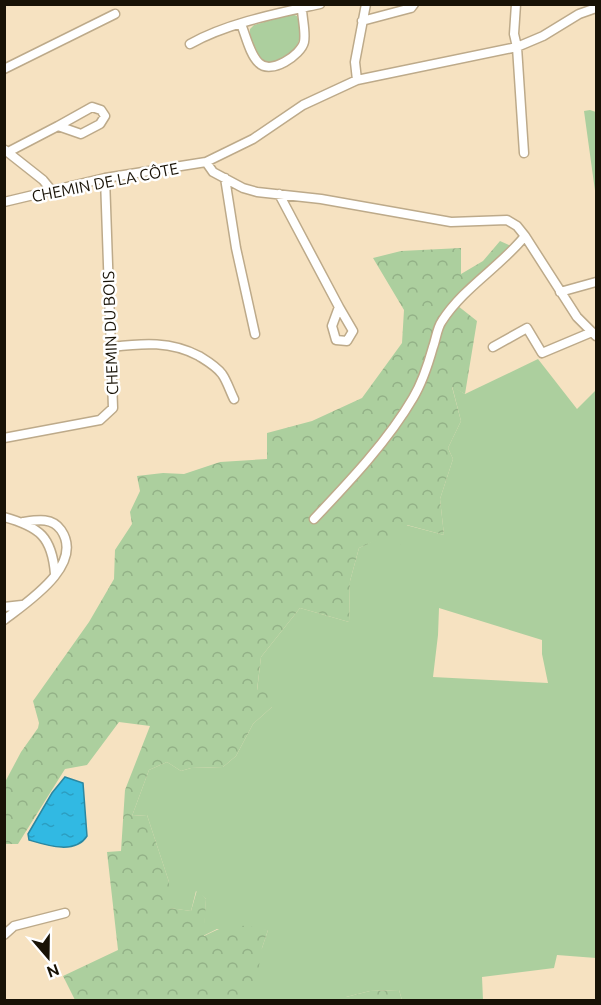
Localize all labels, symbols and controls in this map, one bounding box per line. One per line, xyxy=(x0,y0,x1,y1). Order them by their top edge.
street label: CHEMIN DE LA CÔTE xyxy=(30,158,180,205)
street label: CHEMIN DU BOIS xyxy=(99,271,121,395)
north arrow xyxy=(18,927,78,987)
text: N xyxy=(44,961,62,982)

